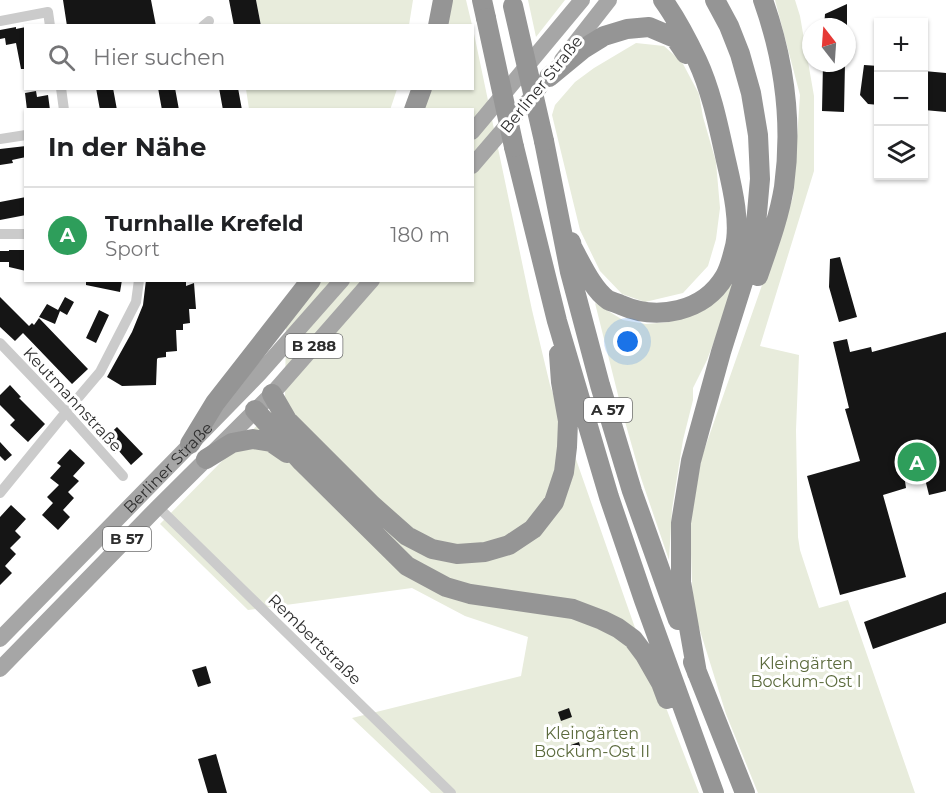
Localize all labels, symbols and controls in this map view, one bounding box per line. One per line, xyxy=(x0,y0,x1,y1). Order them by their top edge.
north arrow xyxy=(802,18,856,72)
map controls xyxy=(874,18,928,180)
button: + xyxy=(874,18,928,72)
search box xyxy=(24,24,474,90)
street label: Berliner Straße xyxy=(496,32,586,137)
icon: search xyxy=(45,41,78,74)
text: Hier suchen xyxy=(93,44,225,71)
button: − xyxy=(874,72,928,126)
button: layers xyxy=(874,126,928,180)
text: In der Nähe xyxy=(48,131,206,163)
text: Turnhalle Krefeld xyxy=(105,210,304,237)
text: A xyxy=(60,223,75,247)
text: 180 m xyxy=(390,223,450,247)
text: Sport xyxy=(105,237,160,261)
your location xyxy=(613,327,642,356)
road number: B 288 xyxy=(286,334,342,358)
street label: Keutmannstraße xyxy=(19,343,126,455)
road number: A 57 xyxy=(584,398,632,422)
street label: Berliner Straße xyxy=(119,418,217,517)
pin: A xyxy=(898,440,936,484)
road number: B 57 xyxy=(103,527,151,551)
street label: Rembertstraße xyxy=(264,590,365,688)
park label: Kleingärten Bockum-Ost I xyxy=(750,654,862,691)
park label: Kleingärten Bockum-Ost II xyxy=(534,724,650,761)

